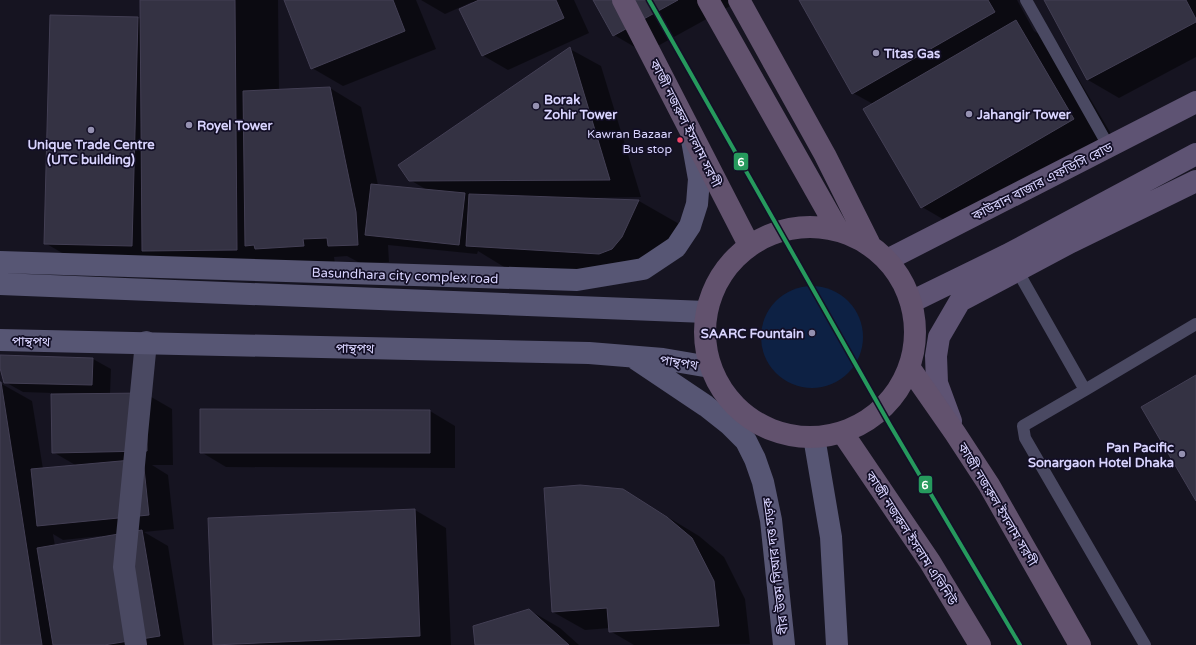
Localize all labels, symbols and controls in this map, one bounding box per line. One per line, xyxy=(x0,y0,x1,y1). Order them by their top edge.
place label: Titas Gas xyxy=(883,46,940,62)
marker: Titas Gas xyxy=(871,48,881,58)
street label: কাজী নজরুল ইসলাম সরণী xyxy=(646,56,724,190)
place label: Borak Zohir Tower xyxy=(544,92,618,123)
marker: Borak Zohir Tower xyxy=(531,101,541,111)
place label: Jahangir Tower xyxy=(976,107,1072,123)
marker: Jahangir Tower xyxy=(964,109,974,119)
place label: Royel Tower xyxy=(197,118,273,134)
marker: Royel Tower xyxy=(184,120,194,130)
marker: Unique Trade Centre (UTC building) xyxy=(86,125,96,135)
place label: Kawran Bazaar Bus stop xyxy=(587,127,672,156)
marker: Kawran Bazaar Bus stop xyxy=(675,135,685,145)
place label: Unique Trade Centre (UTC building) xyxy=(27,137,155,168)
street label: কাউরান বাজার এফডিসি রোড xyxy=(969,139,1116,225)
line badge: 6 xyxy=(733,152,749,171)
text: 6 xyxy=(738,156,745,169)
street label: Basundhara city complex road xyxy=(311,265,499,287)
place label: SAARC Fountain xyxy=(701,326,804,342)
marker: SAARC Fountain xyxy=(807,328,817,338)
street label: পান্থপথ xyxy=(12,334,51,350)
street label: পান্থপথ xyxy=(336,341,375,357)
street label: পান্থপথ xyxy=(659,352,700,374)
street label: কাজী নজরুল ইসলাম সরণী xyxy=(953,439,1041,569)
place label: Pan Pacific Sonargaon Hotel Dhaka xyxy=(1028,440,1174,471)
marker: Pan Pacific Sonargaon Hotel Dhaka xyxy=(1177,449,1187,459)
street label: কাজী নজরুল ইসলাম এভিনিউ xyxy=(861,468,961,609)
line badge: 6 xyxy=(918,475,933,494)
text: 6 xyxy=(922,479,929,492)
street label: বীর উত্তম সিআর দত্ত সড়ক xyxy=(760,496,792,636)

